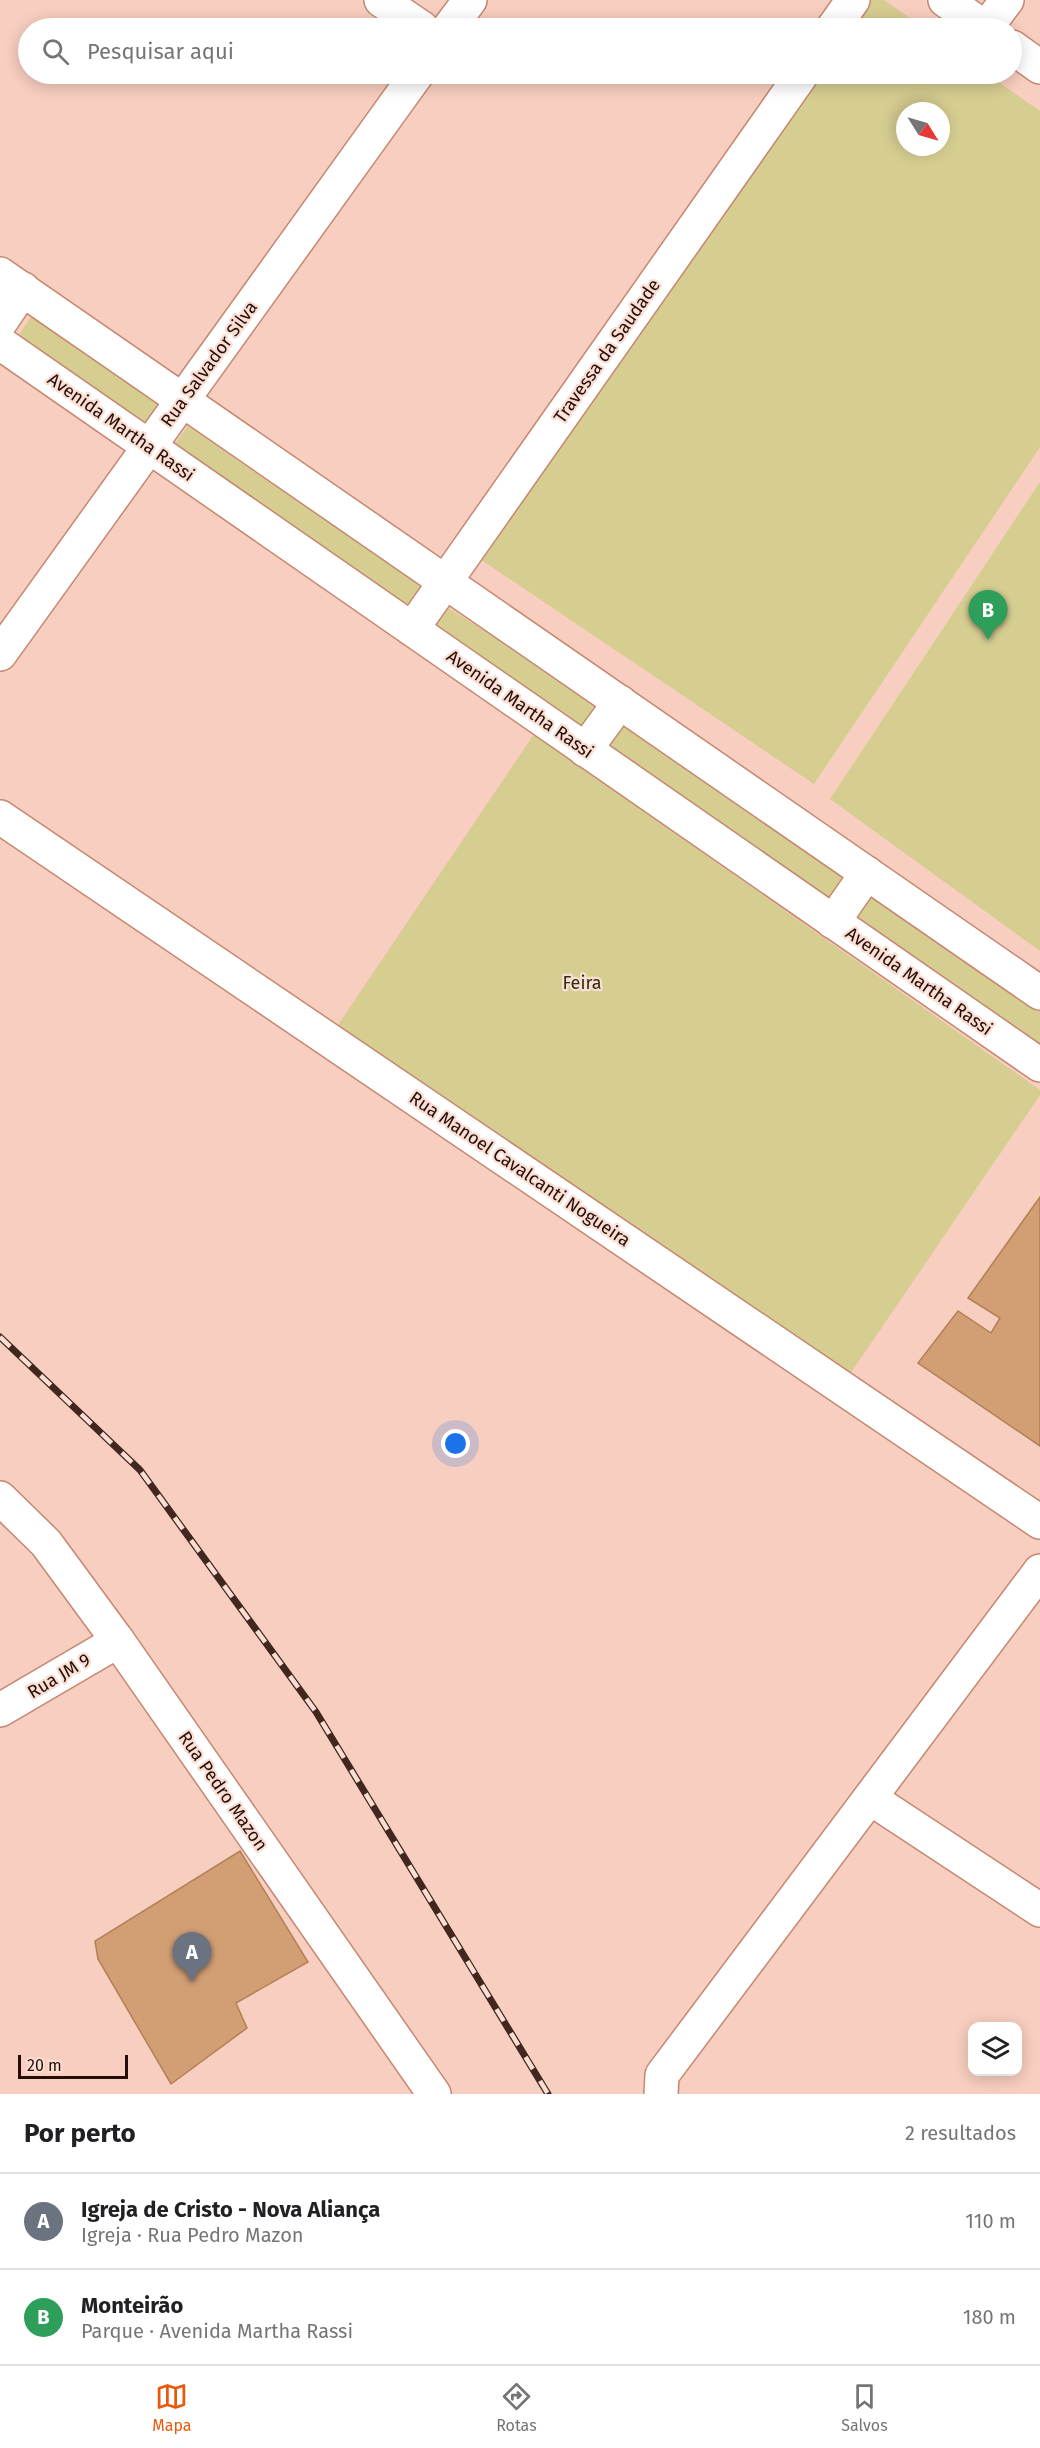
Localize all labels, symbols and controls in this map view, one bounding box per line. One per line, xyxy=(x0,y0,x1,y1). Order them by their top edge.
search box xyxy=(18,18,1022,84)
icon: search xyxy=(39,35,72,68)
text: Pesquisar aqui xyxy=(87,38,234,65)
north arrow xyxy=(896,102,950,156)
street label: Travessa da Saudade xyxy=(549,275,665,427)
street label: Rua Salvador Silva xyxy=(156,297,262,431)
street label: Avenida Martha Rassi xyxy=(43,368,199,486)
pin: B xyxy=(968,590,1008,640)
street label: Avenida Martha Rassi xyxy=(442,645,598,763)
street label: Avenida Martha Rassi xyxy=(841,922,997,1040)
park label: Feira xyxy=(562,972,602,994)
street label: Rua Manoel Cavalcanti Nogueira xyxy=(405,1087,635,1251)
your location xyxy=(441,1429,470,1458)
street label: Rua JM 9 xyxy=(23,1649,95,1703)
street label: Rua Pedro Mazon xyxy=(174,1727,272,1855)
pin: A xyxy=(172,1932,212,1982)
map controls xyxy=(968,2022,1022,2076)
button: layers xyxy=(968,2022,1022,2076)
scale bar xyxy=(18,2052,128,2080)
text: 20 m xyxy=(27,2056,62,2075)
text: Por perto xyxy=(24,2118,136,2149)
text: 2 resultados xyxy=(905,2121,1016,2145)
text: Igreja de Cristo - Nova Aliança xyxy=(81,2196,380,2223)
text: A xyxy=(38,2209,49,2233)
text: 110 m xyxy=(965,2209,1016,2233)
text: Igreja · Rua Pedro Mazon xyxy=(81,2223,304,2247)
text: Monteirão xyxy=(81,2292,183,2319)
text: B xyxy=(37,2305,50,2329)
text: 180 m xyxy=(963,2305,1016,2329)
text: Parque · Avenida Martha Rassi xyxy=(81,2319,353,2343)
tab: Mapa xyxy=(152,2380,192,2435)
tab: Rotas xyxy=(496,2380,537,2435)
tab: Salvos xyxy=(841,2380,888,2435)

